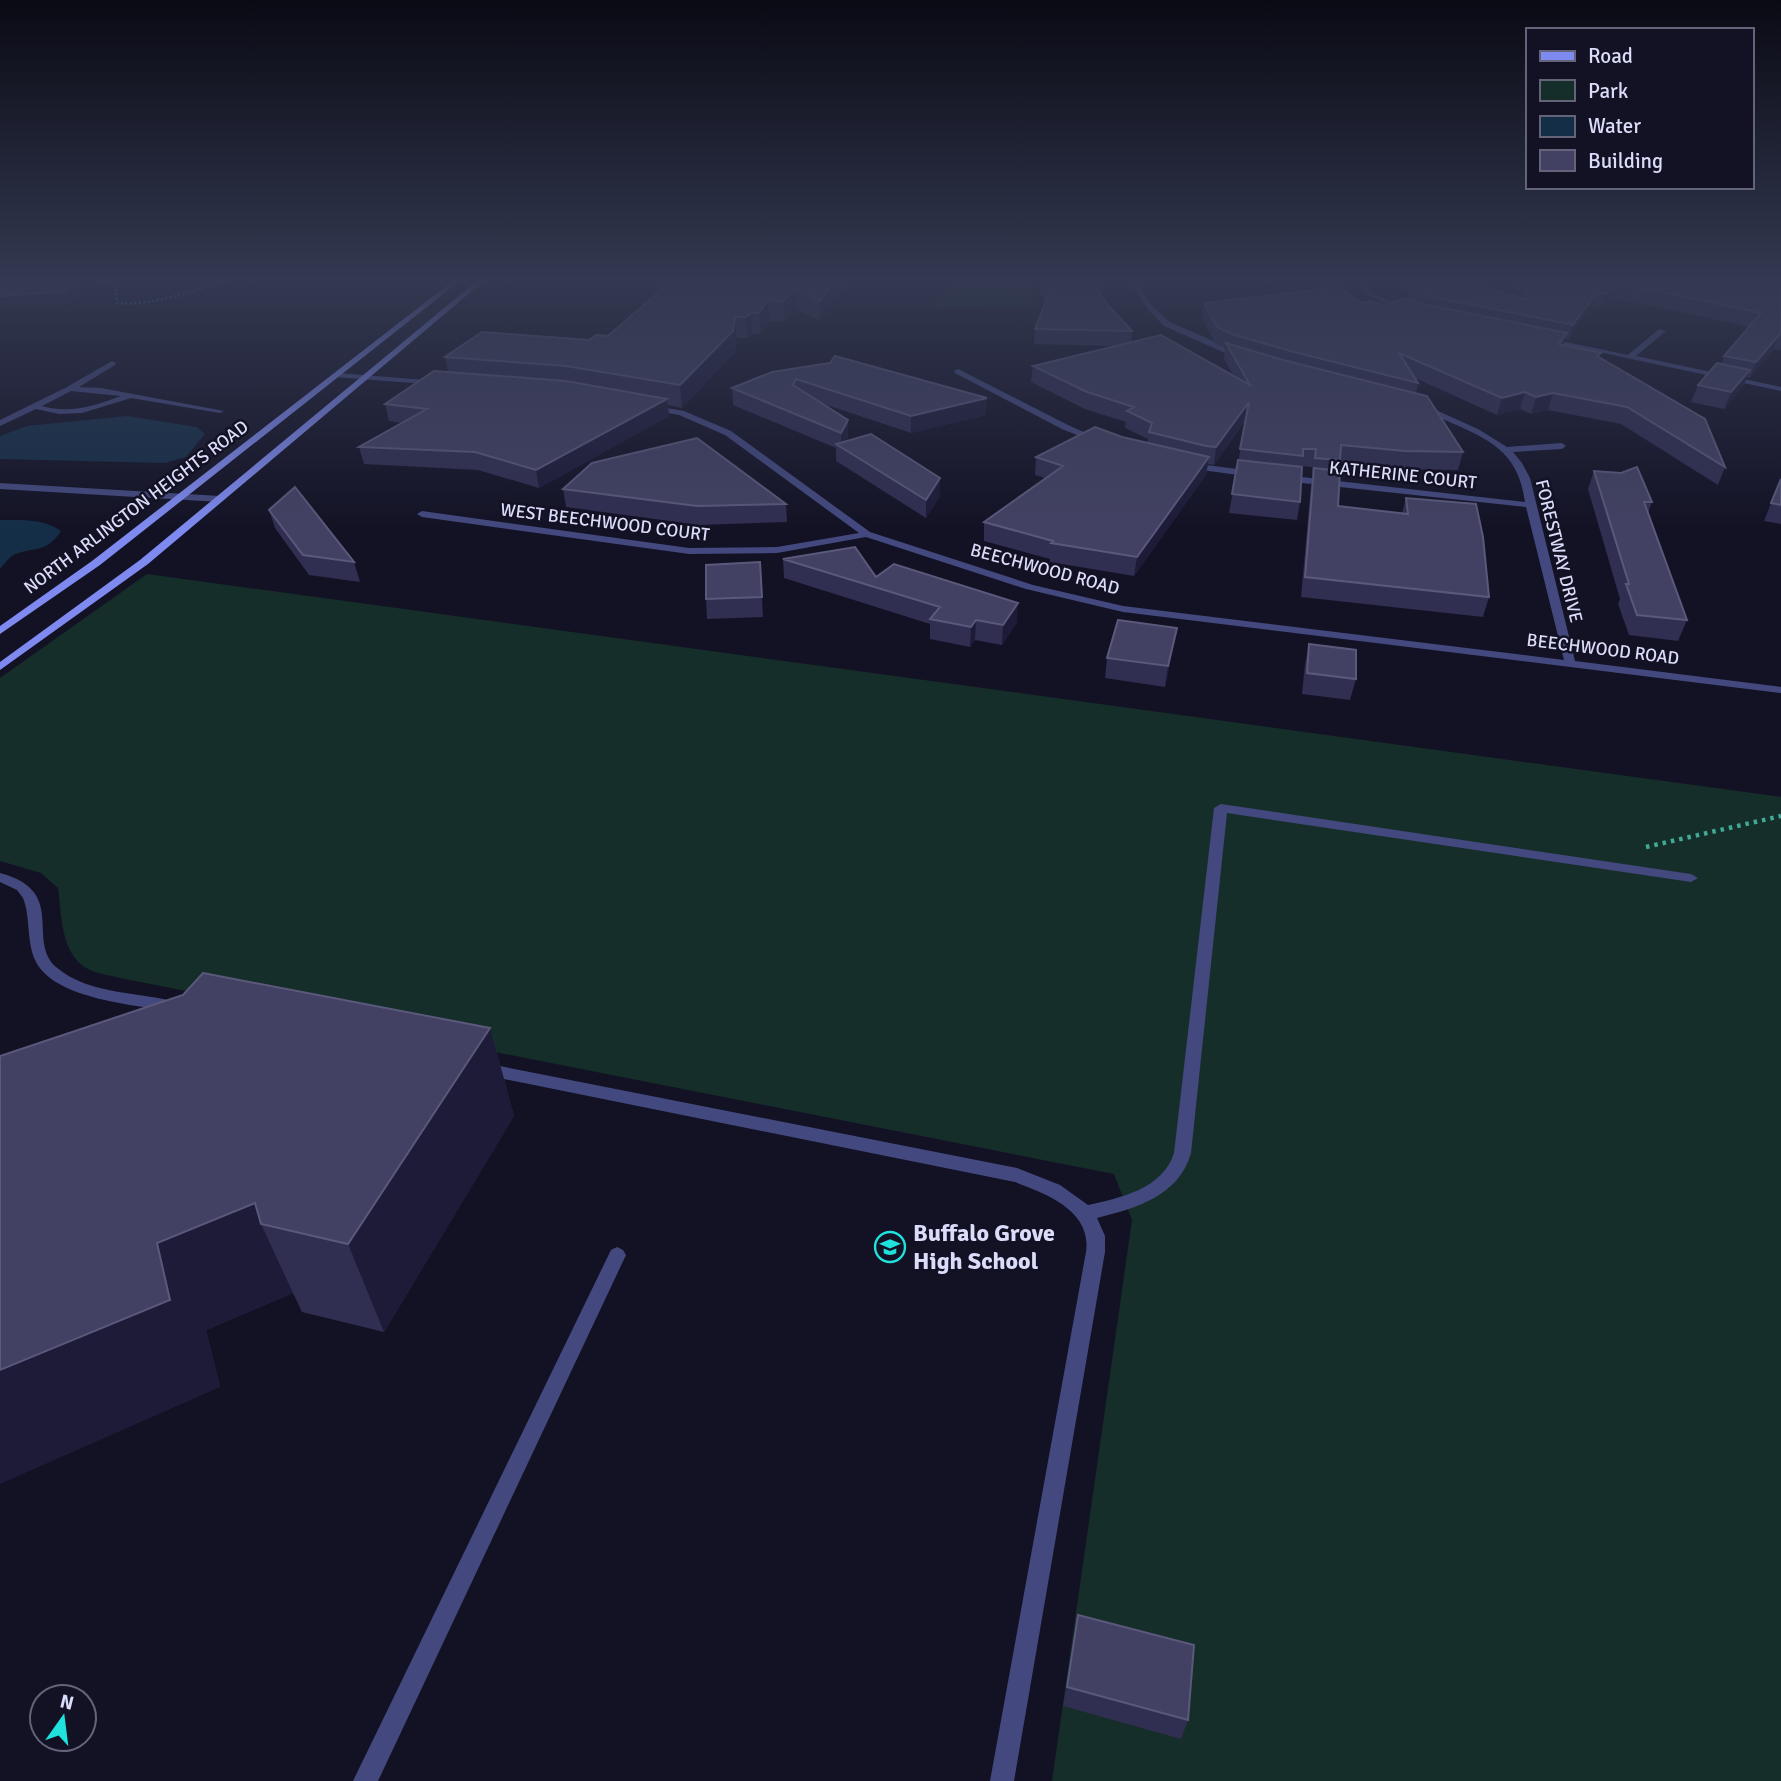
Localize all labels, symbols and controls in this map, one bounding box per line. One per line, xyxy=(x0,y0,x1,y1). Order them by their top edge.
legend xyxy=(1526,28,1753,189)
text: Road xyxy=(1588,43,1633,69)
text: Park xyxy=(1588,78,1629,104)
text: Water xyxy=(1588,113,1641,139)
text: Building xyxy=(1588,148,1663,174)
street label: NORTH ARLINGTON HEIGHTS ROAD xyxy=(20,415,252,599)
street label: KATHERINE COURT xyxy=(1328,456,1478,494)
street label: FORESTWAY DRIVE xyxy=(1531,477,1587,625)
street label: WEST BEECHWOOD COURT xyxy=(499,498,711,546)
street label: BEECHWOOD ROAD xyxy=(968,539,1122,599)
street label: BEECHWOOD ROAD xyxy=(1526,629,1680,669)
place label: Buffalo Grove High School xyxy=(913,1218,1055,1276)
school or university icon: Buffalo Grove High School xyxy=(873,1230,907,1264)
north arrow xyxy=(28,1683,98,1753)
text: N xyxy=(58,1689,76,1716)

